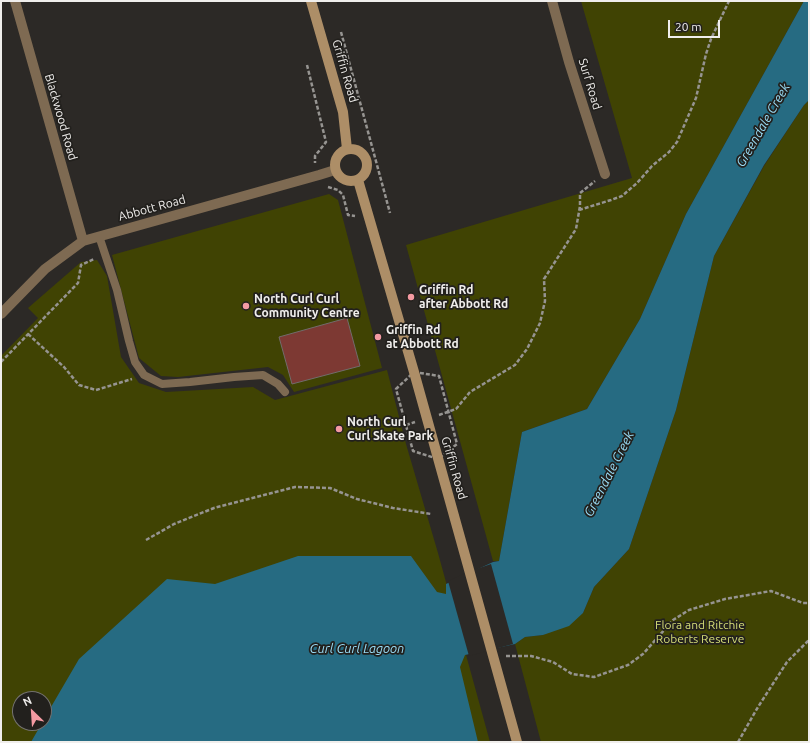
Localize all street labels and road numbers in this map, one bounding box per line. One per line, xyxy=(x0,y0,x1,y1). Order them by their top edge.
street label: Griffin Road xyxy=(329,38,361,104)
street label: Surf Road xyxy=(575,57,605,111)
street label: Blackwood Road xyxy=(42,72,80,162)
street label: Abbott Road xyxy=(117,192,187,224)
street label: Griffin Road xyxy=(438,435,470,501)

